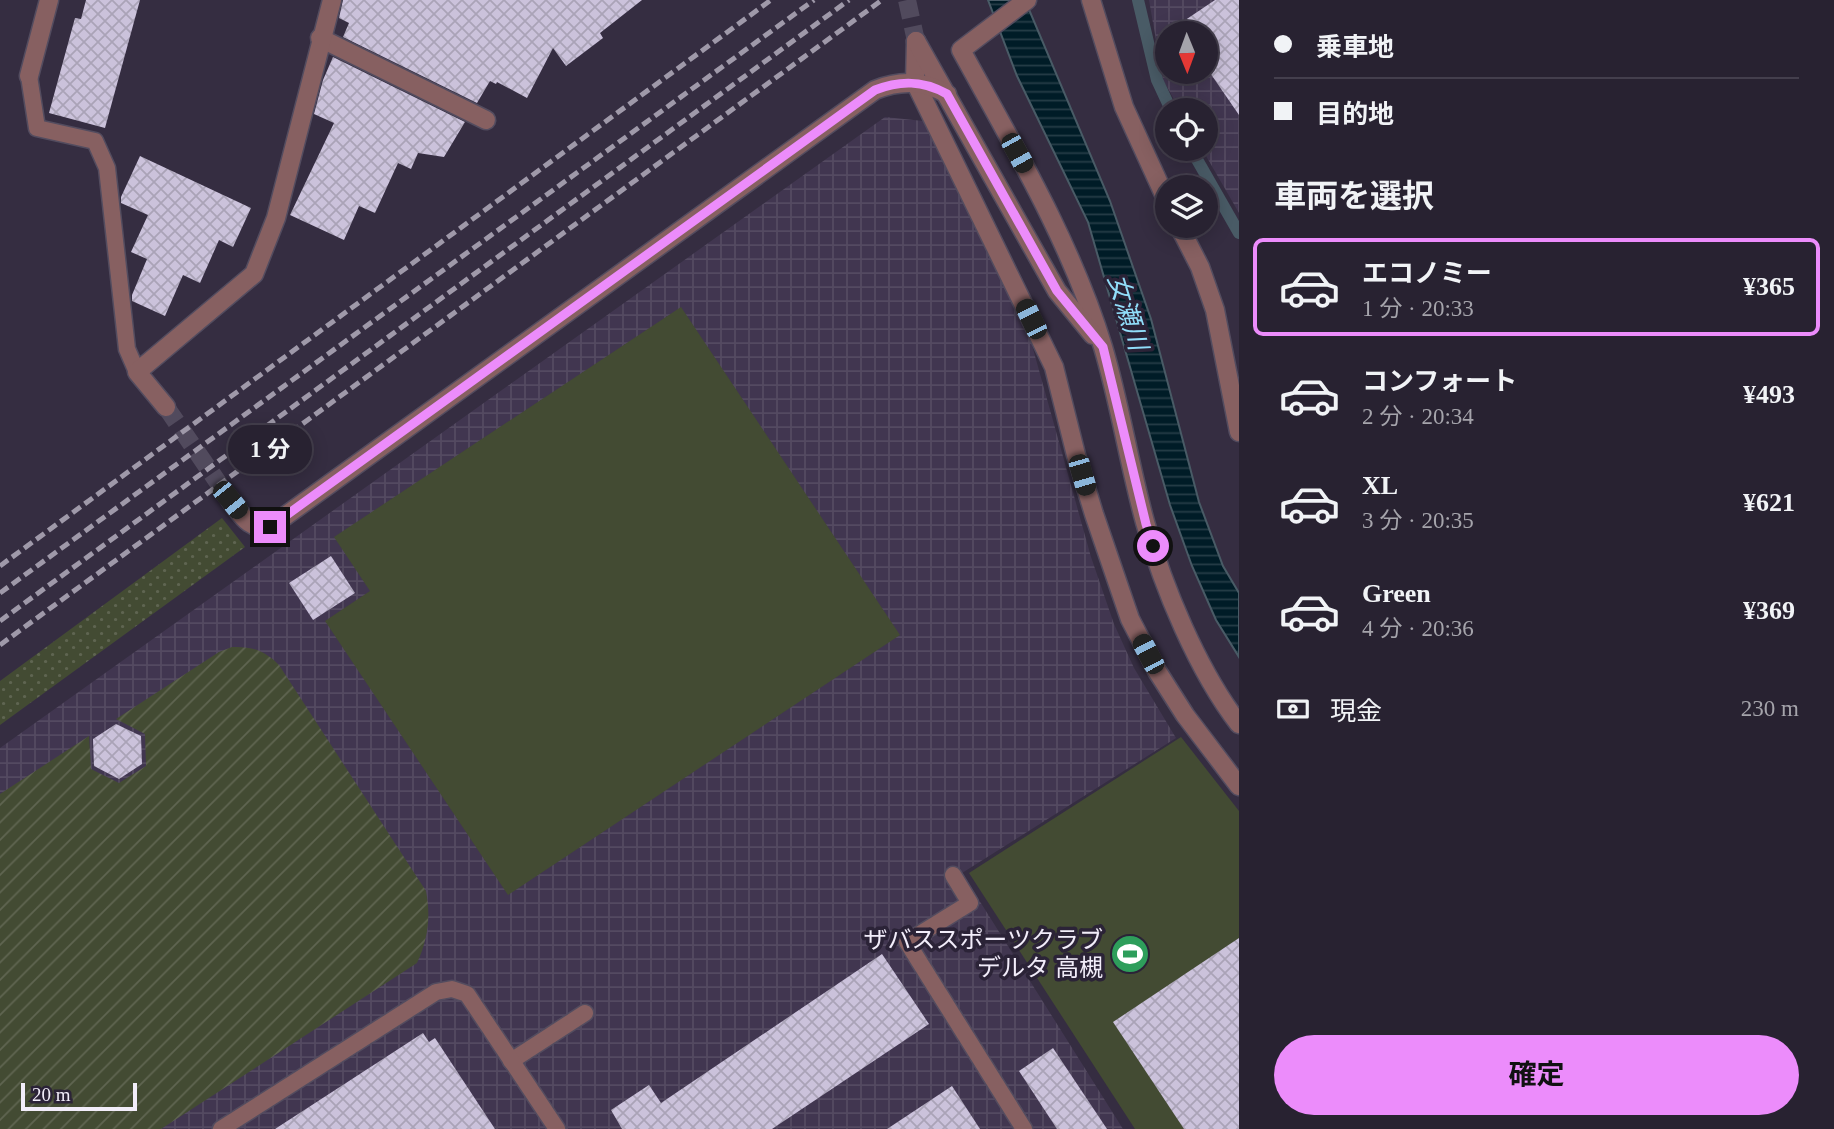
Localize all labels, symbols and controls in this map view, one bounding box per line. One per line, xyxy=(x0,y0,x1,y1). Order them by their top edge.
north arrow xyxy=(1155,21,1218,84)
map controls xyxy=(1155,21,1218,238)
text: 乗車地 xyxy=(1316,33,1394,62)
button: locate xyxy=(1155,98,1218,161)
text: 目的地 xyxy=(1316,100,1394,129)
car xyxy=(998,130,1037,176)
button: layers xyxy=(1155,175,1218,238)
text: 車両を選択 xyxy=(1274,178,1434,214)
icon: car xyxy=(1278,256,1341,319)
text: エコノミー xyxy=(1362,259,1492,288)
water label: 女瀬川 xyxy=(1102,271,1154,357)
text: ¥365 xyxy=(1743,272,1795,301)
car xyxy=(1013,296,1050,342)
text: 1 分 · 20:33 xyxy=(1362,296,1474,321)
icon: car xyxy=(1278,364,1341,427)
text: コンフォート xyxy=(1362,367,1517,396)
text: ¥493 xyxy=(1743,380,1795,409)
text: 2 分 · 20:34 xyxy=(1362,404,1474,429)
callout: 1 分 xyxy=(228,426,312,475)
text: 1 分 xyxy=(250,437,290,462)
car xyxy=(1067,452,1098,498)
text: XL xyxy=(1362,471,1398,500)
icon: car xyxy=(1278,472,1341,535)
car xyxy=(209,477,252,523)
text: ¥621 xyxy=(1743,488,1795,517)
text: 3 分 · 20:35 xyxy=(1362,508,1474,533)
route end xyxy=(254,511,286,543)
route start xyxy=(1137,530,1169,562)
text: Green xyxy=(1362,579,1431,608)
icon: car xyxy=(1278,580,1341,643)
text: ¥369 xyxy=(1743,596,1795,625)
text: 4 分 · 20:36 xyxy=(1362,616,1474,641)
car xyxy=(1129,631,1168,677)
icon: cash xyxy=(1274,690,1312,728)
text: 230 m xyxy=(1741,696,1799,721)
text: 現金 xyxy=(1330,697,1382,726)
place label: ザバススポーツクラブ デルタ 高槻 xyxy=(863,927,1103,981)
sports icon: ザバススポーツクラブ デルタ 高槻 xyxy=(1109,933,1151,975)
button: 確定 xyxy=(1274,1035,1799,1115)
scale bar xyxy=(21,1080,136,1112)
text: 20 m xyxy=(32,1084,71,1105)

